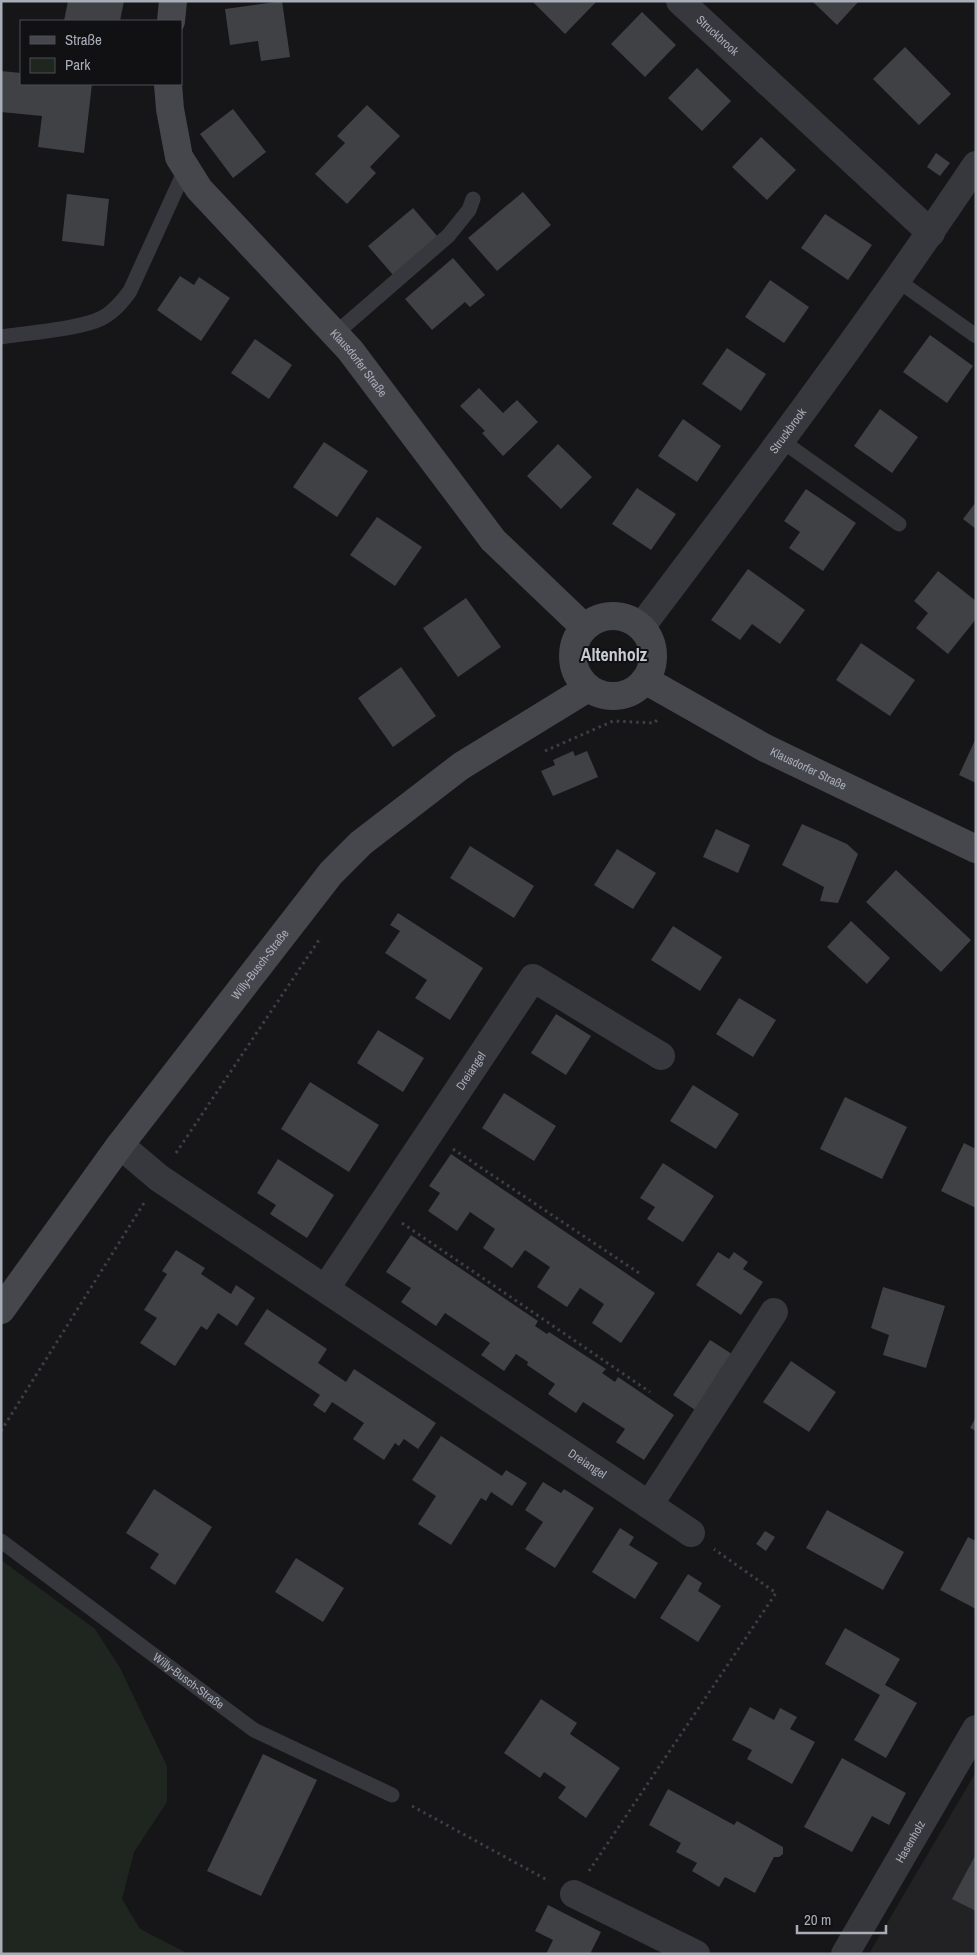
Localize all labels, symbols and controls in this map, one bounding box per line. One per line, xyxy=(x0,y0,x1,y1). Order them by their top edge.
street label: Struckbrook xyxy=(693,12,742,59)
legend xyxy=(20,20,182,85)
text: Straße xyxy=(65,29,102,50)
text: Park xyxy=(65,54,91,75)
street label: Klausdorfer Straße xyxy=(327,326,391,400)
street label: Struckbrook xyxy=(766,405,810,457)
district label: Altenholz xyxy=(581,642,648,667)
street label: Klausdorfer Straße xyxy=(768,744,849,794)
street label: Willy-Busch-Straße xyxy=(228,926,292,1003)
street label: Dreiangel xyxy=(452,1049,489,1093)
street label: Dreiangel xyxy=(565,1445,610,1482)
street label: Willy-Busch-Straße xyxy=(150,1649,227,1713)
street label: Hasenholz xyxy=(892,1817,929,1866)
scale bar xyxy=(797,1902,886,1934)
text: 20 m xyxy=(804,1909,831,1930)

